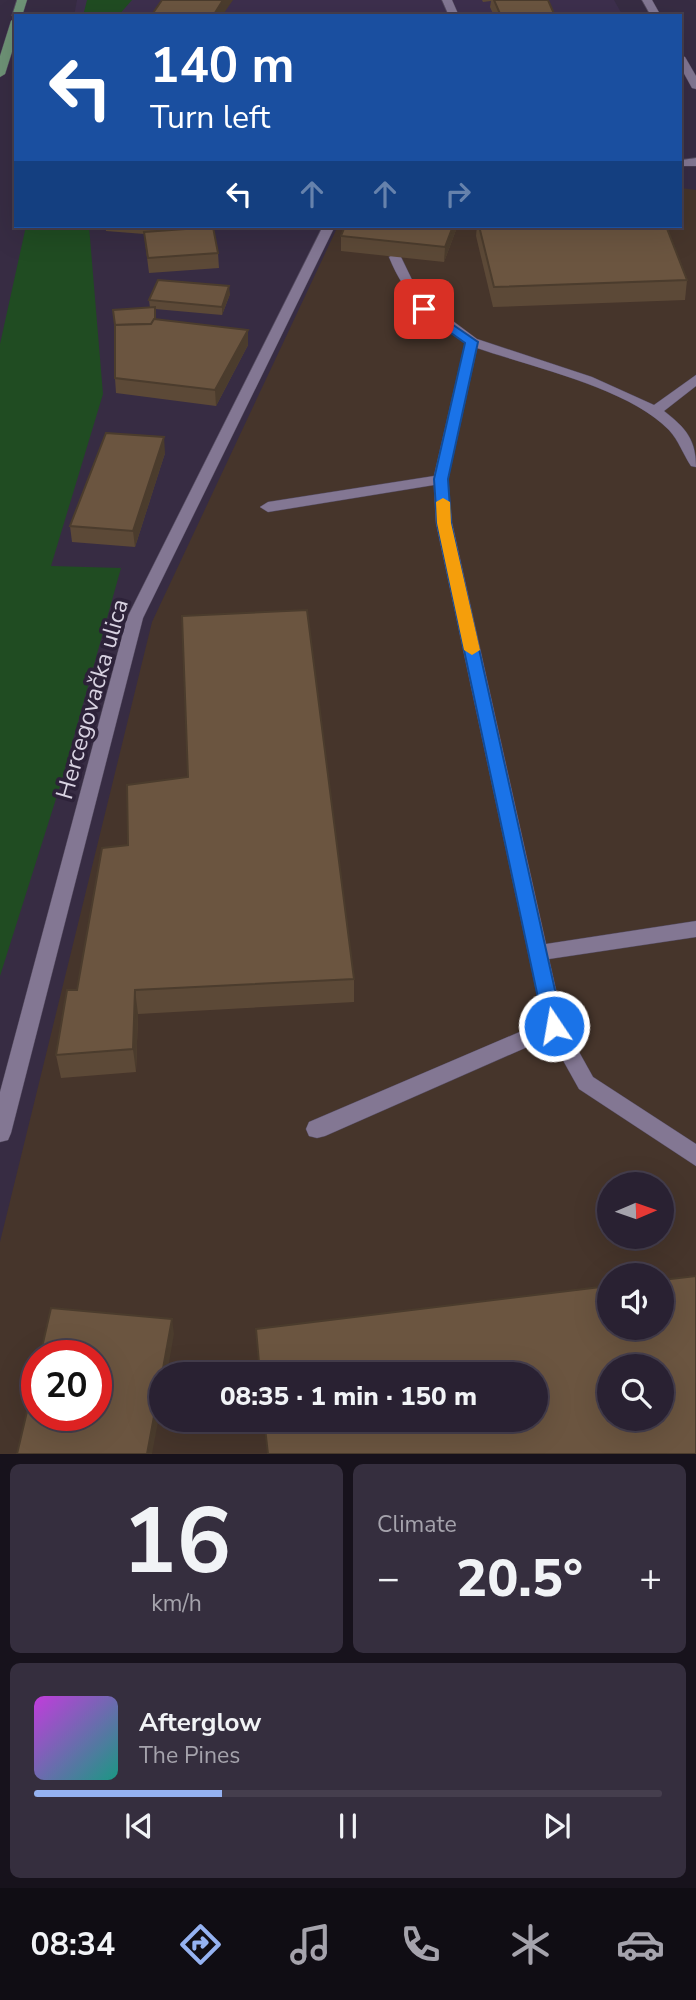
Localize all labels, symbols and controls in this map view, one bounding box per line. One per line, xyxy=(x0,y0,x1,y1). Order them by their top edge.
text: 140 m xyxy=(150,32,294,99)
icon: left xyxy=(35,42,126,133)
text: Turn left xyxy=(150,96,270,139)
icon: left xyxy=(220,175,258,213)
icon: ahead xyxy=(293,175,331,213)
icon: ahead xyxy=(366,175,404,213)
icon: right xyxy=(439,175,477,213)
pin xyxy=(394,279,454,339)
icon: arrive xyxy=(405,290,443,328)
street label: Hercegovačka ulica xyxy=(48,595,136,803)
position arrow xyxy=(517,989,591,1063)
north arrow xyxy=(597,1172,674,1250)
map controls xyxy=(597,1172,674,1431)
button: sound xyxy=(597,1263,674,1340)
speed limit sign: 20 xyxy=(21,1340,112,1431)
button: search xyxy=(597,1354,674,1431)
text: 08:35 · 1 min · 150 m xyxy=(220,1379,477,1414)
text: 16 xyxy=(122,1480,231,1604)
text: Climate xyxy=(377,1509,457,1540)
text: 20.5° xyxy=(456,1543,583,1614)
text: − xyxy=(377,1553,400,1604)
text: + xyxy=(639,1553,662,1604)
text: km/h xyxy=(151,1588,202,1619)
text: Afterglow xyxy=(139,1705,262,1740)
text: The Pines xyxy=(139,1740,240,1771)
icon: previous xyxy=(120,1807,158,1845)
icon: pause xyxy=(329,1807,367,1845)
icon: next xyxy=(538,1807,576,1845)
icon: directions xyxy=(176,1920,225,1969)
icon: music xyxy=(286,1920,335,1969)
icon: phone xyxy=(396,1920,445,1969)
icon: climate xyxy=(506,1920,555,1969)
icon: car xyxy=(616,1920,665,1969)
text: 08:34 xyxy=(31,1923,115,1966)

